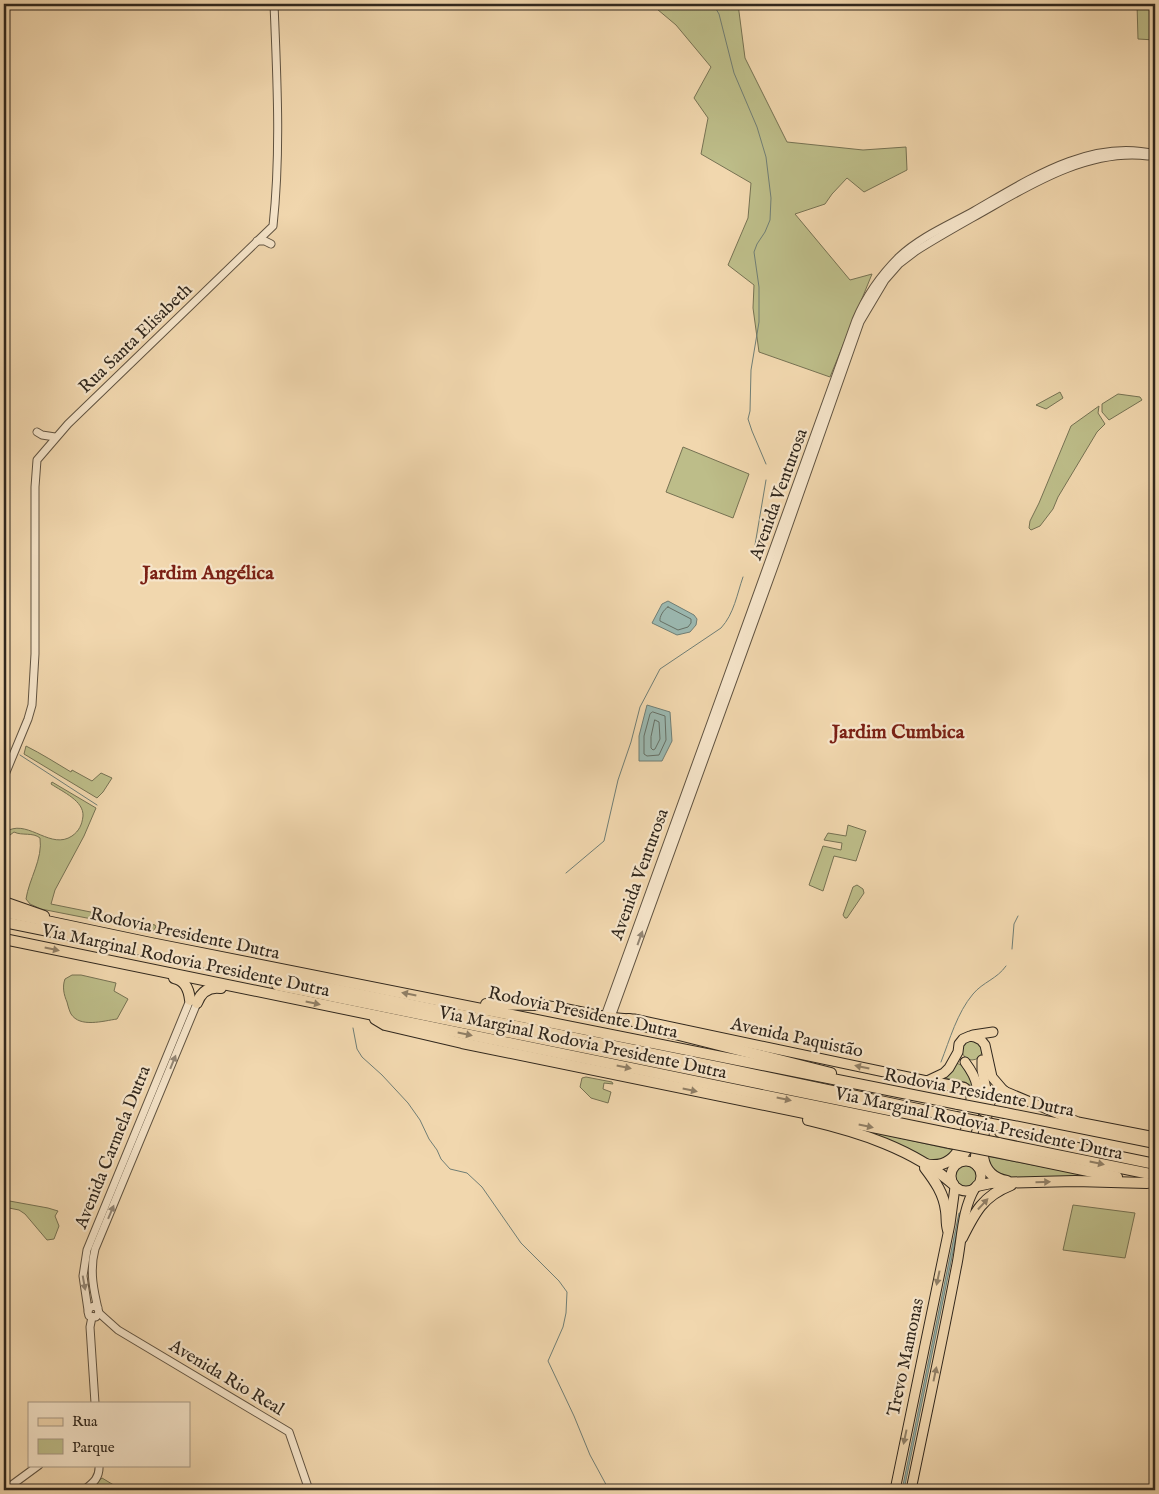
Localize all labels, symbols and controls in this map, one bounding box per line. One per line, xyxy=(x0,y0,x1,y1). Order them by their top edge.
street label: Rua Santa Elisabeth xyxy=(74,279,198,399)
street label: Avenida Venturosa xyxy=(745,425,814,564)
district label: Jardim Angélica xyxy=(139,561,274,586)
district label: Jardim Cumbica xyxy=(829,720,965,745)
street label: Avenida Venturosa xyxy=(606,805,675,944)
street label: Rodovia Presidente Dutra xyxy=(88,903,282,966)
street label: Via Marginal Rodovia Presidente Dutra xyxy=(39,919,332,1003)
one-way arrow xyxy=(636,930,644,945)
one-way arrow xyxy=(44,945,59,953)
street label: Rodovia Presidente Dutra xyxy=(486,982,680,1045)
one-way arrow xyxy=(400,990,416,998)
one-way arrow xyxy=(306,1000,322,1008)
street label: Via Marginal Rodovia Presidente Dutra xyxy=(436,1001,729,1085)
street label: Avenida Paquistão xyxy=(727,1013,865,1064)
one-way arrow xyxy=(458,1031,474,1039)
one-way arrow xyxy=(169,1055,177,1069)
street label: Avenida Carmela Dutra xyxy=(70,1062,157,1233)
one-way arrow xyxy=(617,1063,632,1071)
one-way arrow xyxy=(855,1063,870,1071)
street label: Rodovia Presidente Dutra xyxy=(882,1064,1076,1123)
street label: Via Marginal Rodovia Presidente Dutra xyxy=(832,1082,1125,1166)
one-way arrow xyxy=(683,1086,699,1094)
one-way arrow xyxy=(776,1096,792,1104)
one-way arrow xyxy=(859,1122,874,1130)
one-way arrow xyxy=(1089,1160,1105,1168)
one-way arrow xyxy=(1035,1177,1051,1185)
one-way arrow xyxy=(977,1198,989,1210)
one-way arrow xyxy=(107,1205,115,1219)
one-way arrow xyxy=(934,1271,942,1286)
one-way arrow xyxy=(81,1276,89,1292)
street label: Trevo Mamonas xyxy=(883,1296,930,1418)
street label: Avenida Rio Real xyxy=(164,1334,288,1422)
one-way arrow xyxy=(931,1366,939,1381)
legend xyxy=(28,1402,190,1466)
text: Rua xyxy=(72,1412,98,1431)
one-way arrow xyxy=(901,1430,909,1446)
text: Parque xyxy=(72,1438,115,1457)

